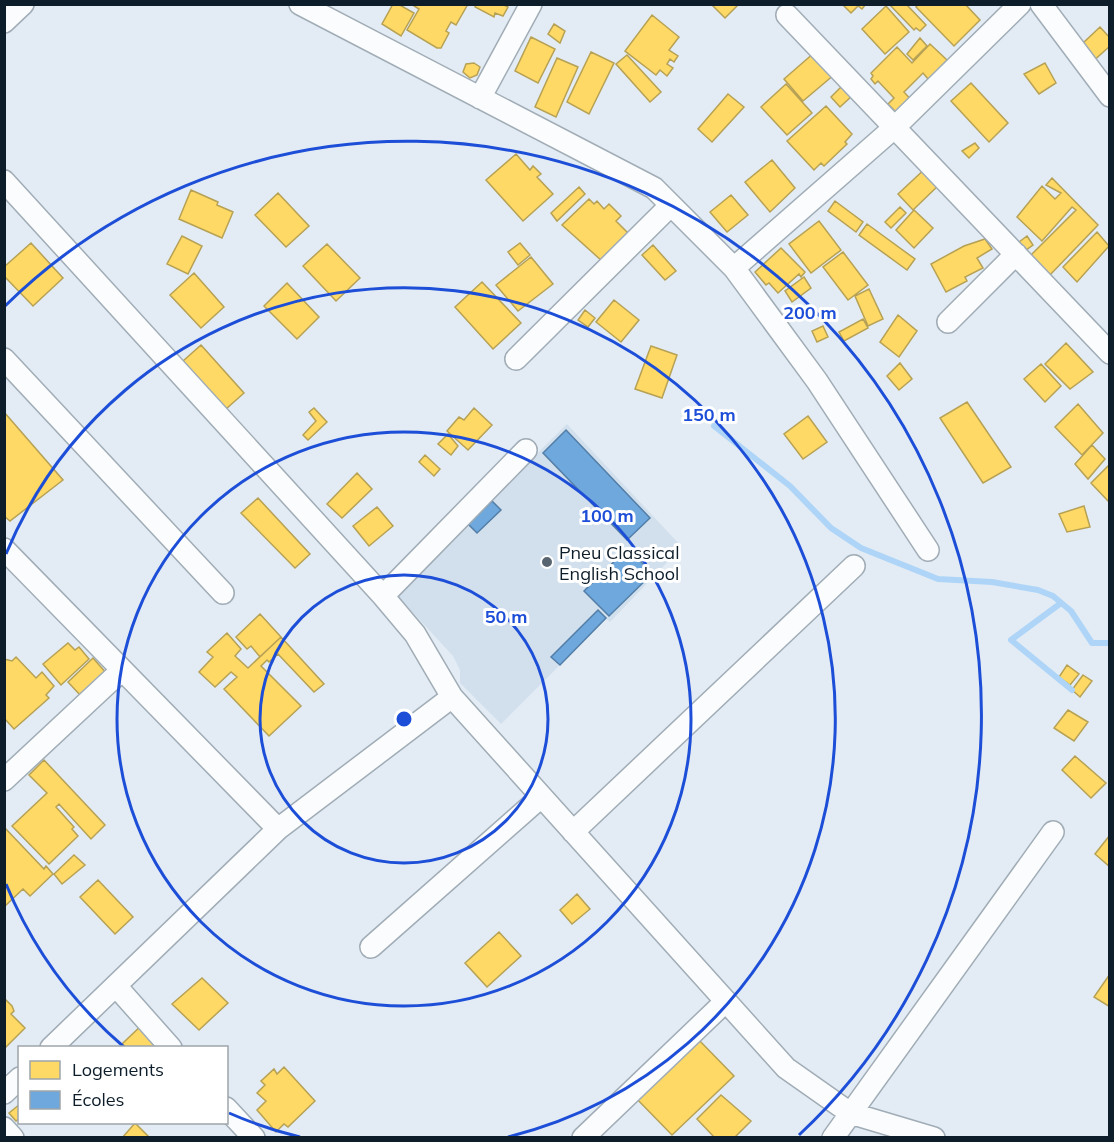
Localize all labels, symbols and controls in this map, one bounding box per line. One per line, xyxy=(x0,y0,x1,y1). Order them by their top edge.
text: 200 m xyxy=(783,301,837,324)
text: 150 m xyxy=(682,403,736,426)
text: 100 m xyxy=(580,504,634,527)
place label: Pneu Classical English School xyxy=(559,541,679,585)
marker: Pneu Classical English School xyxy=(540,555,554,569)
text: 50 m xyxy=(485,605,527,628)
centre of rings xyxy=(394,709,414,729)
legend xyxy=(18,1046,228,1124)
text: Logements xyxy=(72,1058,164,1081)
text: Écoles xyxy=(72,1088,125,1111)

